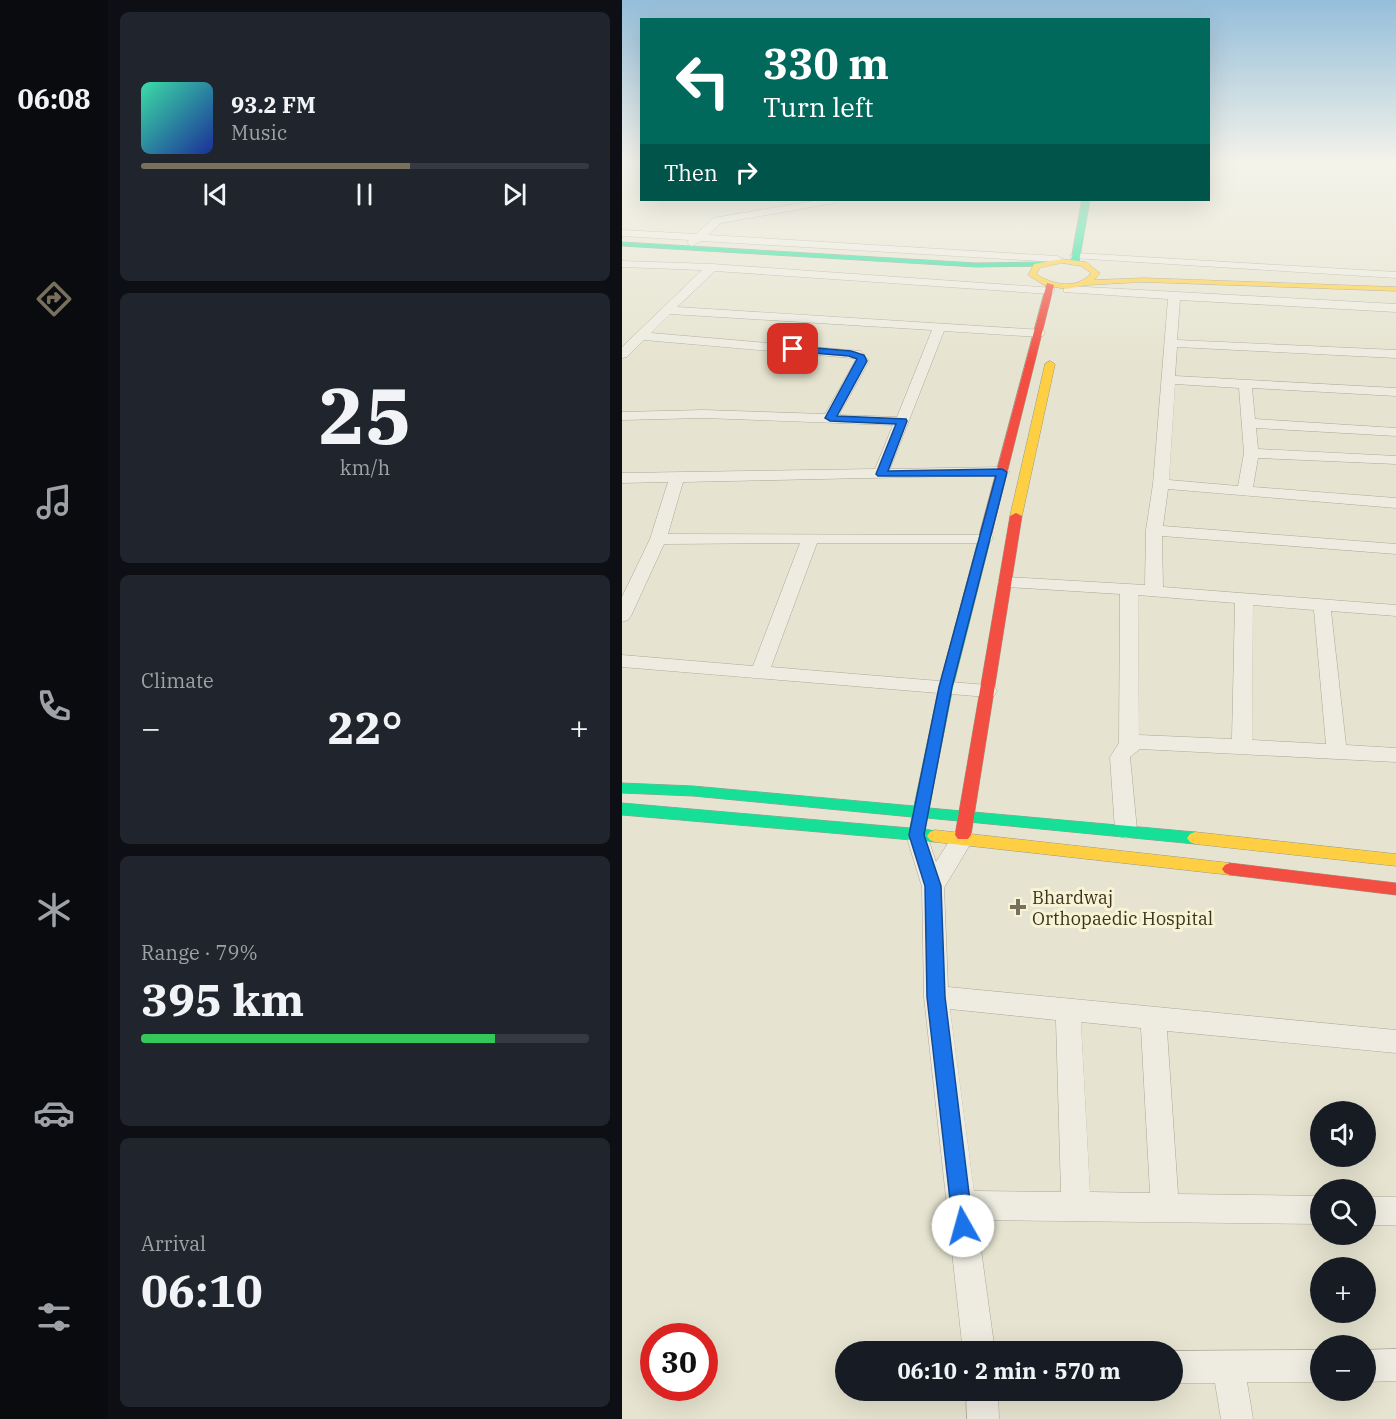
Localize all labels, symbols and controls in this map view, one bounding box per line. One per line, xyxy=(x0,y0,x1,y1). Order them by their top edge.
text: 330 m xyxy=(763,36,889,91)
icon: left xyxy=(664,42,742,120)
text: 06:08 xyxy=(18,81,90,116)
text: Turn left xyxy=(763,89,874,124)
text: 93.2 FM xyxy=(231,90,316,119)
text: Music xyxy=(231,119,287,146)
icon: right xyxy=(730,156,763,189)
text: Then xyxy=(664,158,718,187)
icon: previous xyxy=(199,178,232,211)
icon: pause xyxy=(348,178,381,211)
icon: next xyxy=(498,178,531,211)
icon: directions xyxy=(33,278,75,320)
pin xyxy=(767,323,818,374)
icon: arrive xyxy=(776,332,809,365)
text: 25 xyxy=(318,364,412,465)
text: km/h xyxy=(340,454,390,481)
icon: music xyxy=(33,481,75,523)
text: Climate xyxy=(141,667,214,694)
icon: phone xyxy=(33,685,75,727)
text: 22° xyxy=(327,698,403,756)
text: − xyxy=(141,706,161,749)
text: + xyxy=(569,706,589,749)
place label: Bhardwaj Orthopaedic Hospital xyxy=(1032,886,1213,930)
icon: climate xyxy=(33,889,75,931)
marker: Bhardwaj Orthopaedic Hospital xyxy=(1009,898,1027,916)
text: Range · 79% xyxy=(141,939,258,966)
text: 395 km xyxy=(141,970,304,1028)
icon: car xyxy=(33,1092,75,1134)
map controls xyxy=(1310,1101,1376,1401)
button: sound xyxy=(1310,1101,1376,1167)
button: search xyxy=(1310,1179,1376,1245)
position arrow xyxy=(931,1194,995,1258)
text: Arrival xyxy=(141,1230,206,1257)
button: + xyxy=(1310,1257,1376,1323)
text: 06:10 xyxy=(141,1261,263,1319)
icon: filters xyxy=(33,1296,75,1338)
speed limit sign: 30 xyxy=(640,1323,718,1401)
button: − xyxy=(1310,1335,1376,1401)
text: 06:10 · 2 min · 570 m xyxy=(897,1356,1121,1385)

